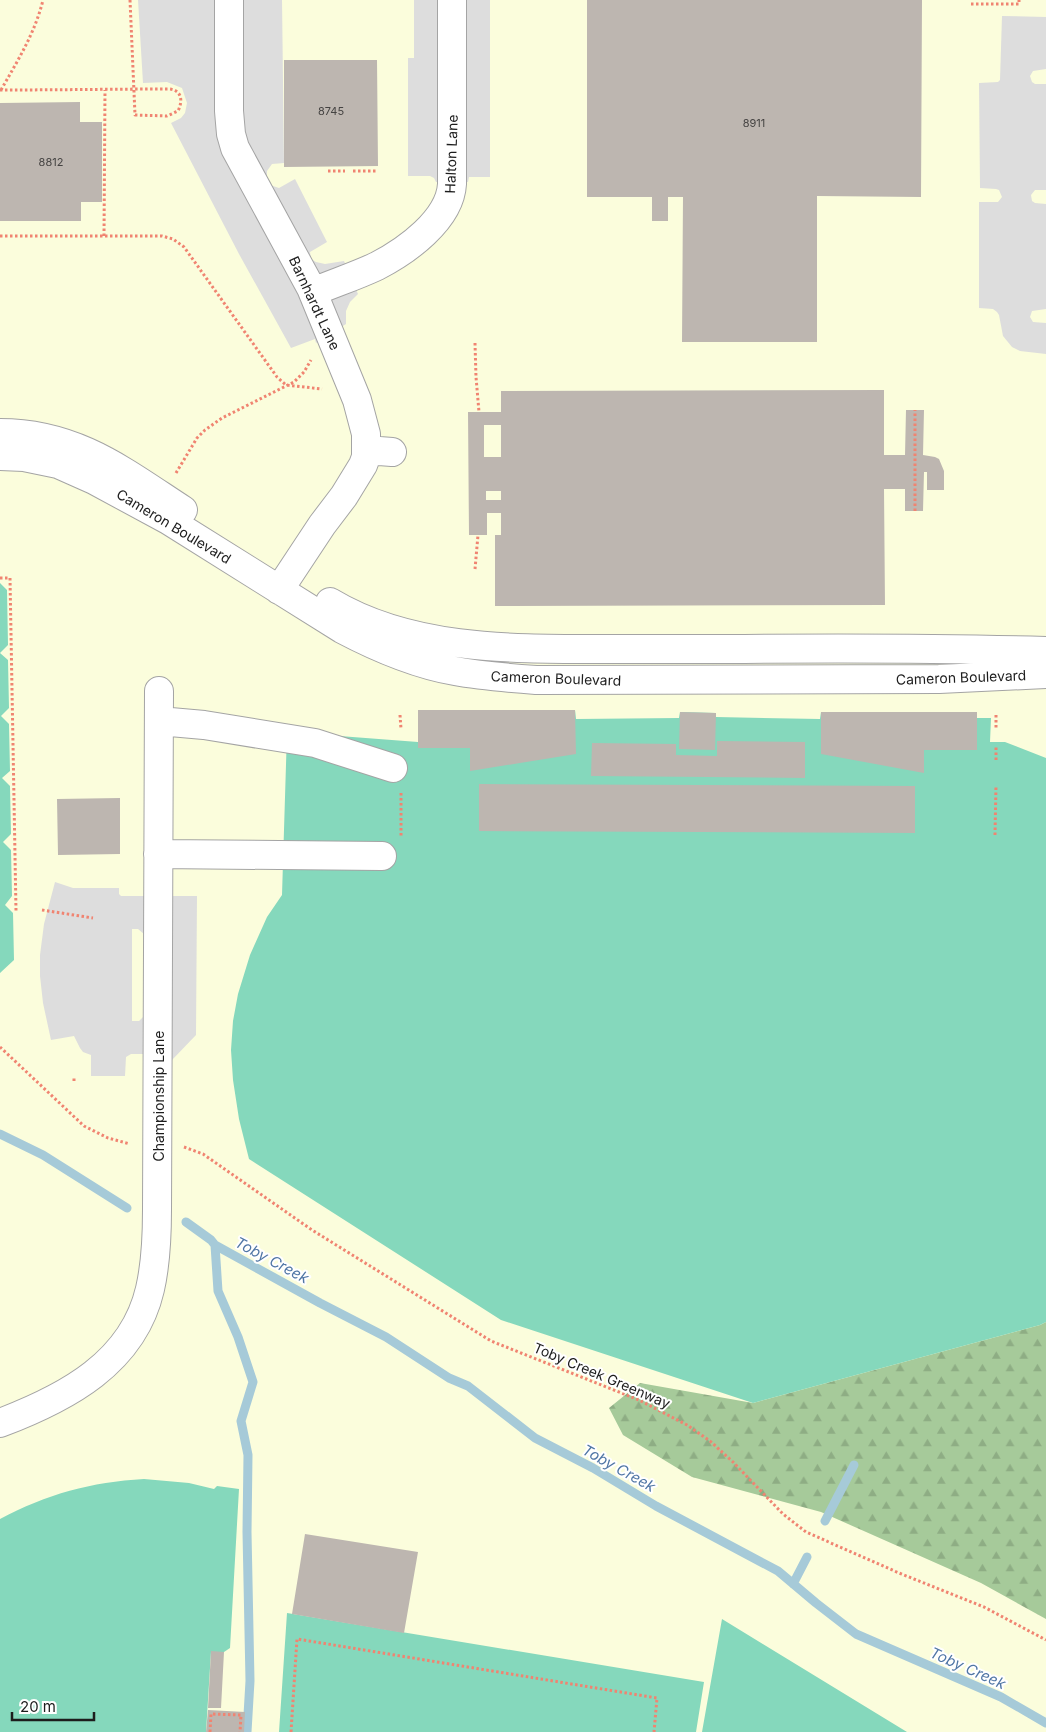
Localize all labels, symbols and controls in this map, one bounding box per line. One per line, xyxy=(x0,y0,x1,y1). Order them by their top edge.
house number: 8745 xyxy=(318,104,344,118)
street label: Halton Lane xyxy=(441,114,461,194)
house number: 8911 xyxy=(743,116,765,130)
house number: 8812 xyxy=(39,155,63,169)
street label: Barnhardt Lane xyxy=(286,253,344,353)
street label: Cameron Boulevard xyxy=(114,485,234,567)
street label: Cameron Boulevard xyxy=(895,666,1027,688)
street label: Cameron Boulevard xyxy=(490,667,622,689)
street label: Championship Lane xyxy=(150,1030,167,1162)
water label: Toby Creek xyxy=(232,1233,313,1288)
street label: Toby Creek Greenway xyxy=(531,1339,673,1412)
water label: Toby Creek xyxy=(579,1440,660,1496)
water label: Toby Creek xyxy=(927,1643,1010,1693)
scale bar xyxy=(12,1690,95,1722)
text: 20 m xyxy=(20,1697,56,1716)

